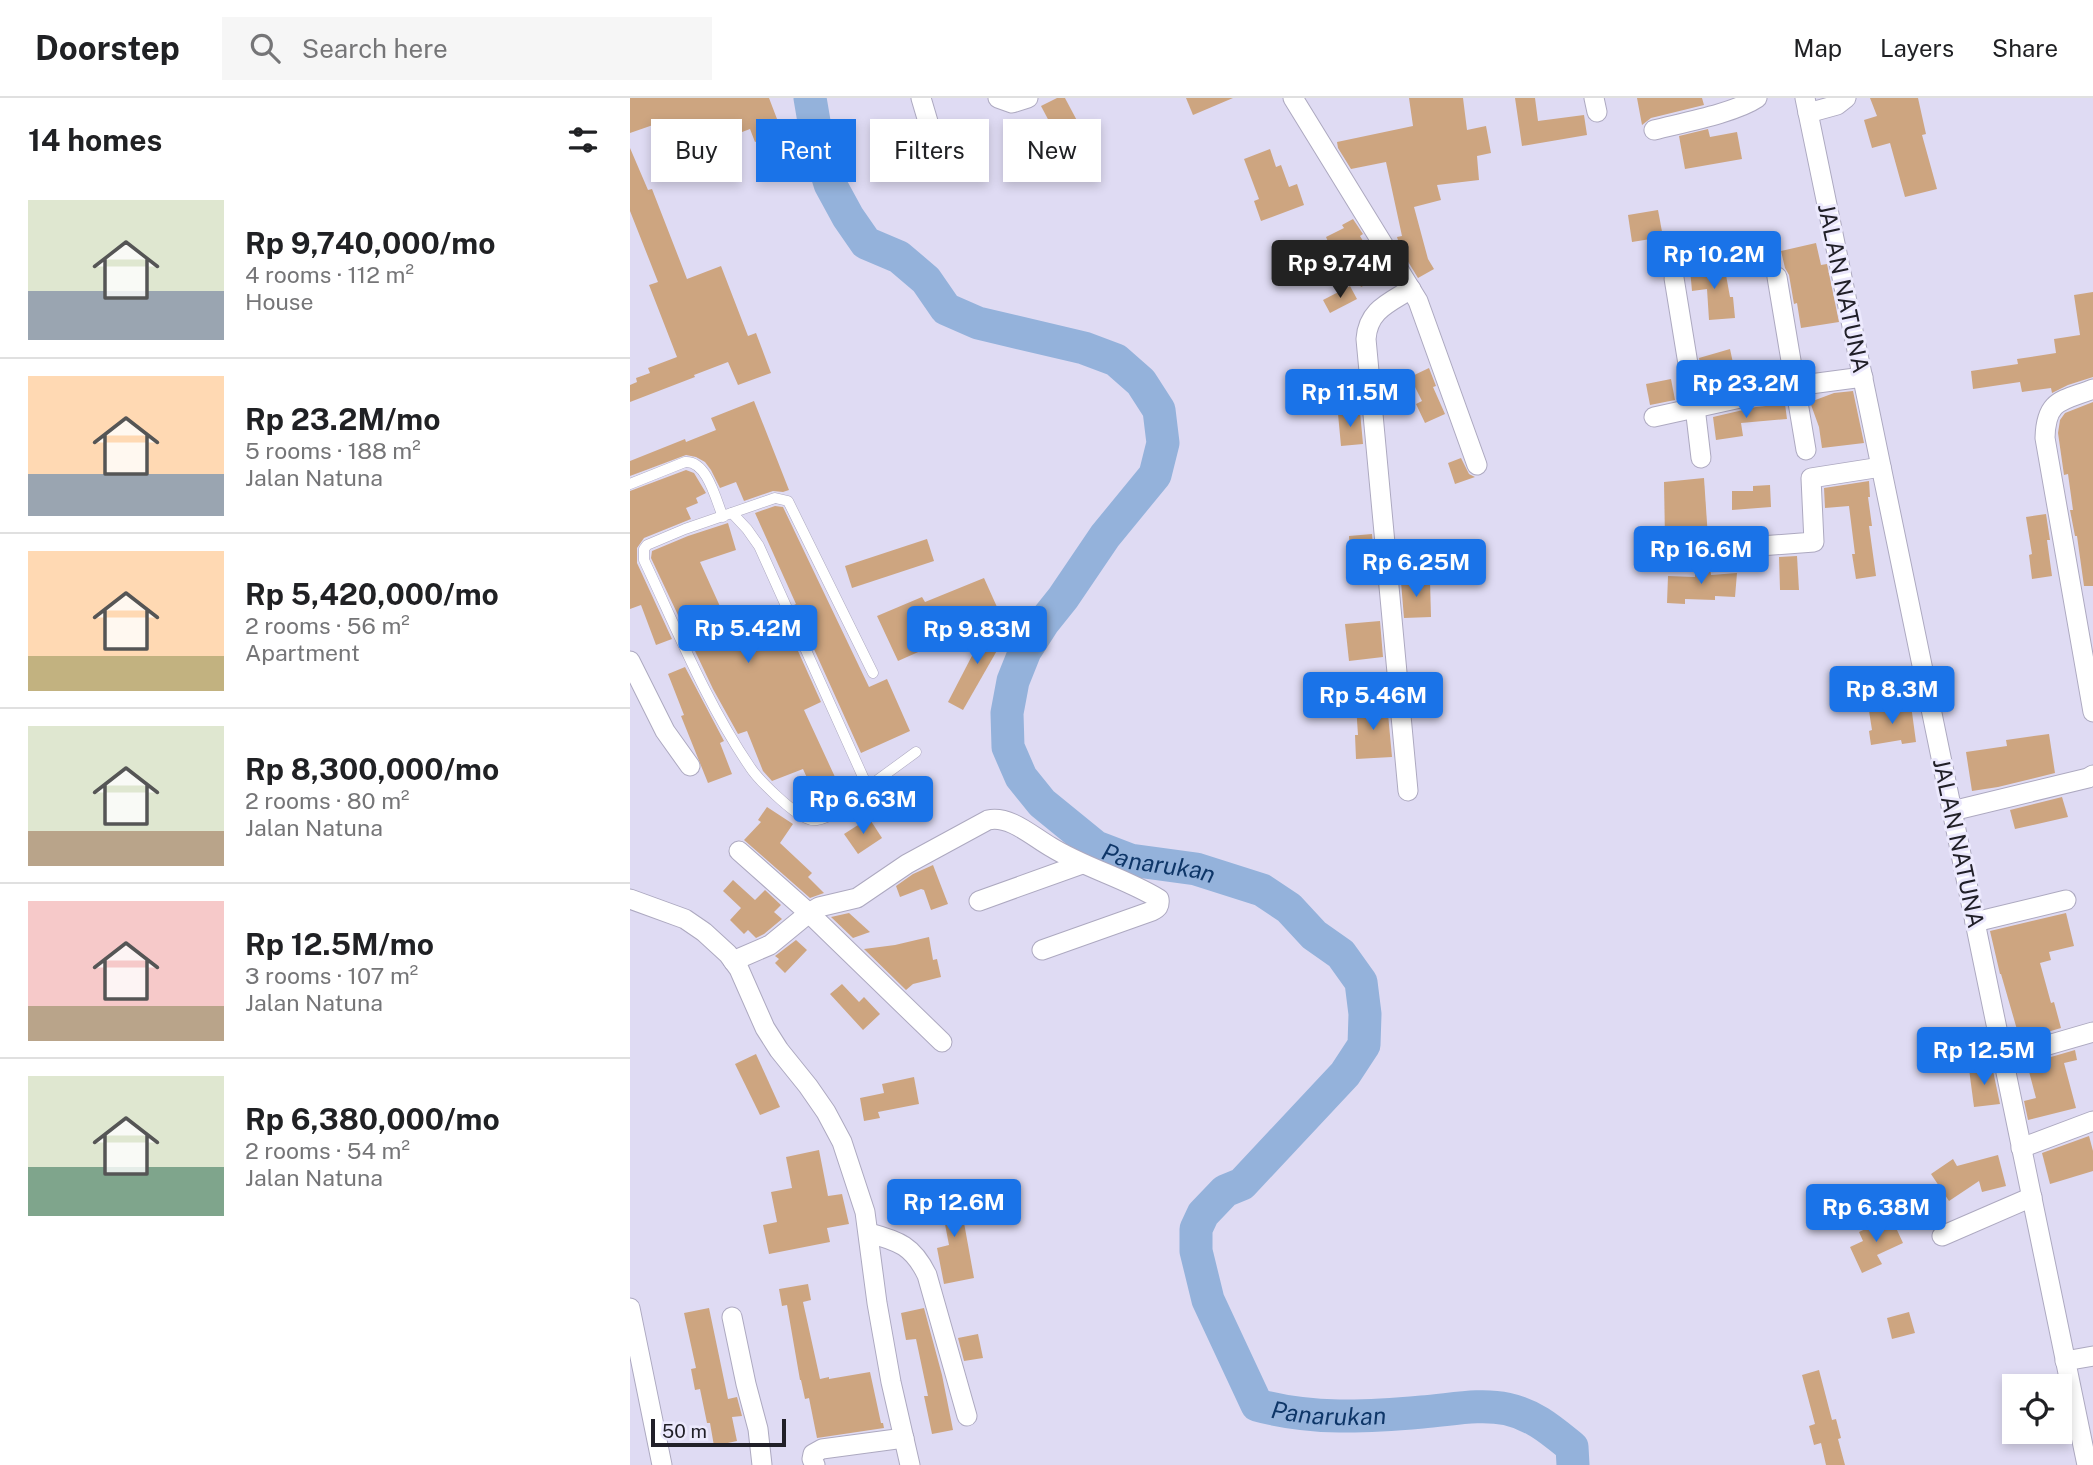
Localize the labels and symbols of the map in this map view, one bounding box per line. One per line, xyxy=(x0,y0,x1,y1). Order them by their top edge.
street label: JALAN NATUNA xyxy=(1813,201,1875,375)
pin: Rp 10.2M xyxy=(1642,232,1786,291)
pin: Rp 9.74M xyxy=(1268,240,1412,300)
pin: Rp 23.2M xyxy=(1674,360,1818,420)
pin: Rp 11.5M xyxy=(1278,370,1422,429)
pin: Rp 16.6M xyxy=(1629,526,1773,586)
pin: Rp 6.25M xyxy=(1344,540,1488,599)
pin: Rp 5.42M xyxy=(676,606,820,665)
pin: Rp 9.83M xyxy=(905,606,1049,666)
pin: Rp 8.3M xyxy=(1827,666,1957,726)
pin: Rp 5.46M xyxy=(1301,672,1445,732)
street label: JALAN NATUNA xyxy=(1928,756,1990,930)
pin: Rp 6.63M xyxy=(791,776,935,836)
water label: Panarukan xyxy=(1098,837,1219,888)
pin: Rp 12.5M xyxy=(1912,1028,2056,1087)
pin: Rp 12.6M xyxy=(882,1180,1026,1239)
pin: Rp 6.38M xyxy=(1804,1184,1948,1244)
water label: Panarukan xyxy=(1269,1395,1387,1430)
scale bar xyxy=(651,1416,786,1448)

